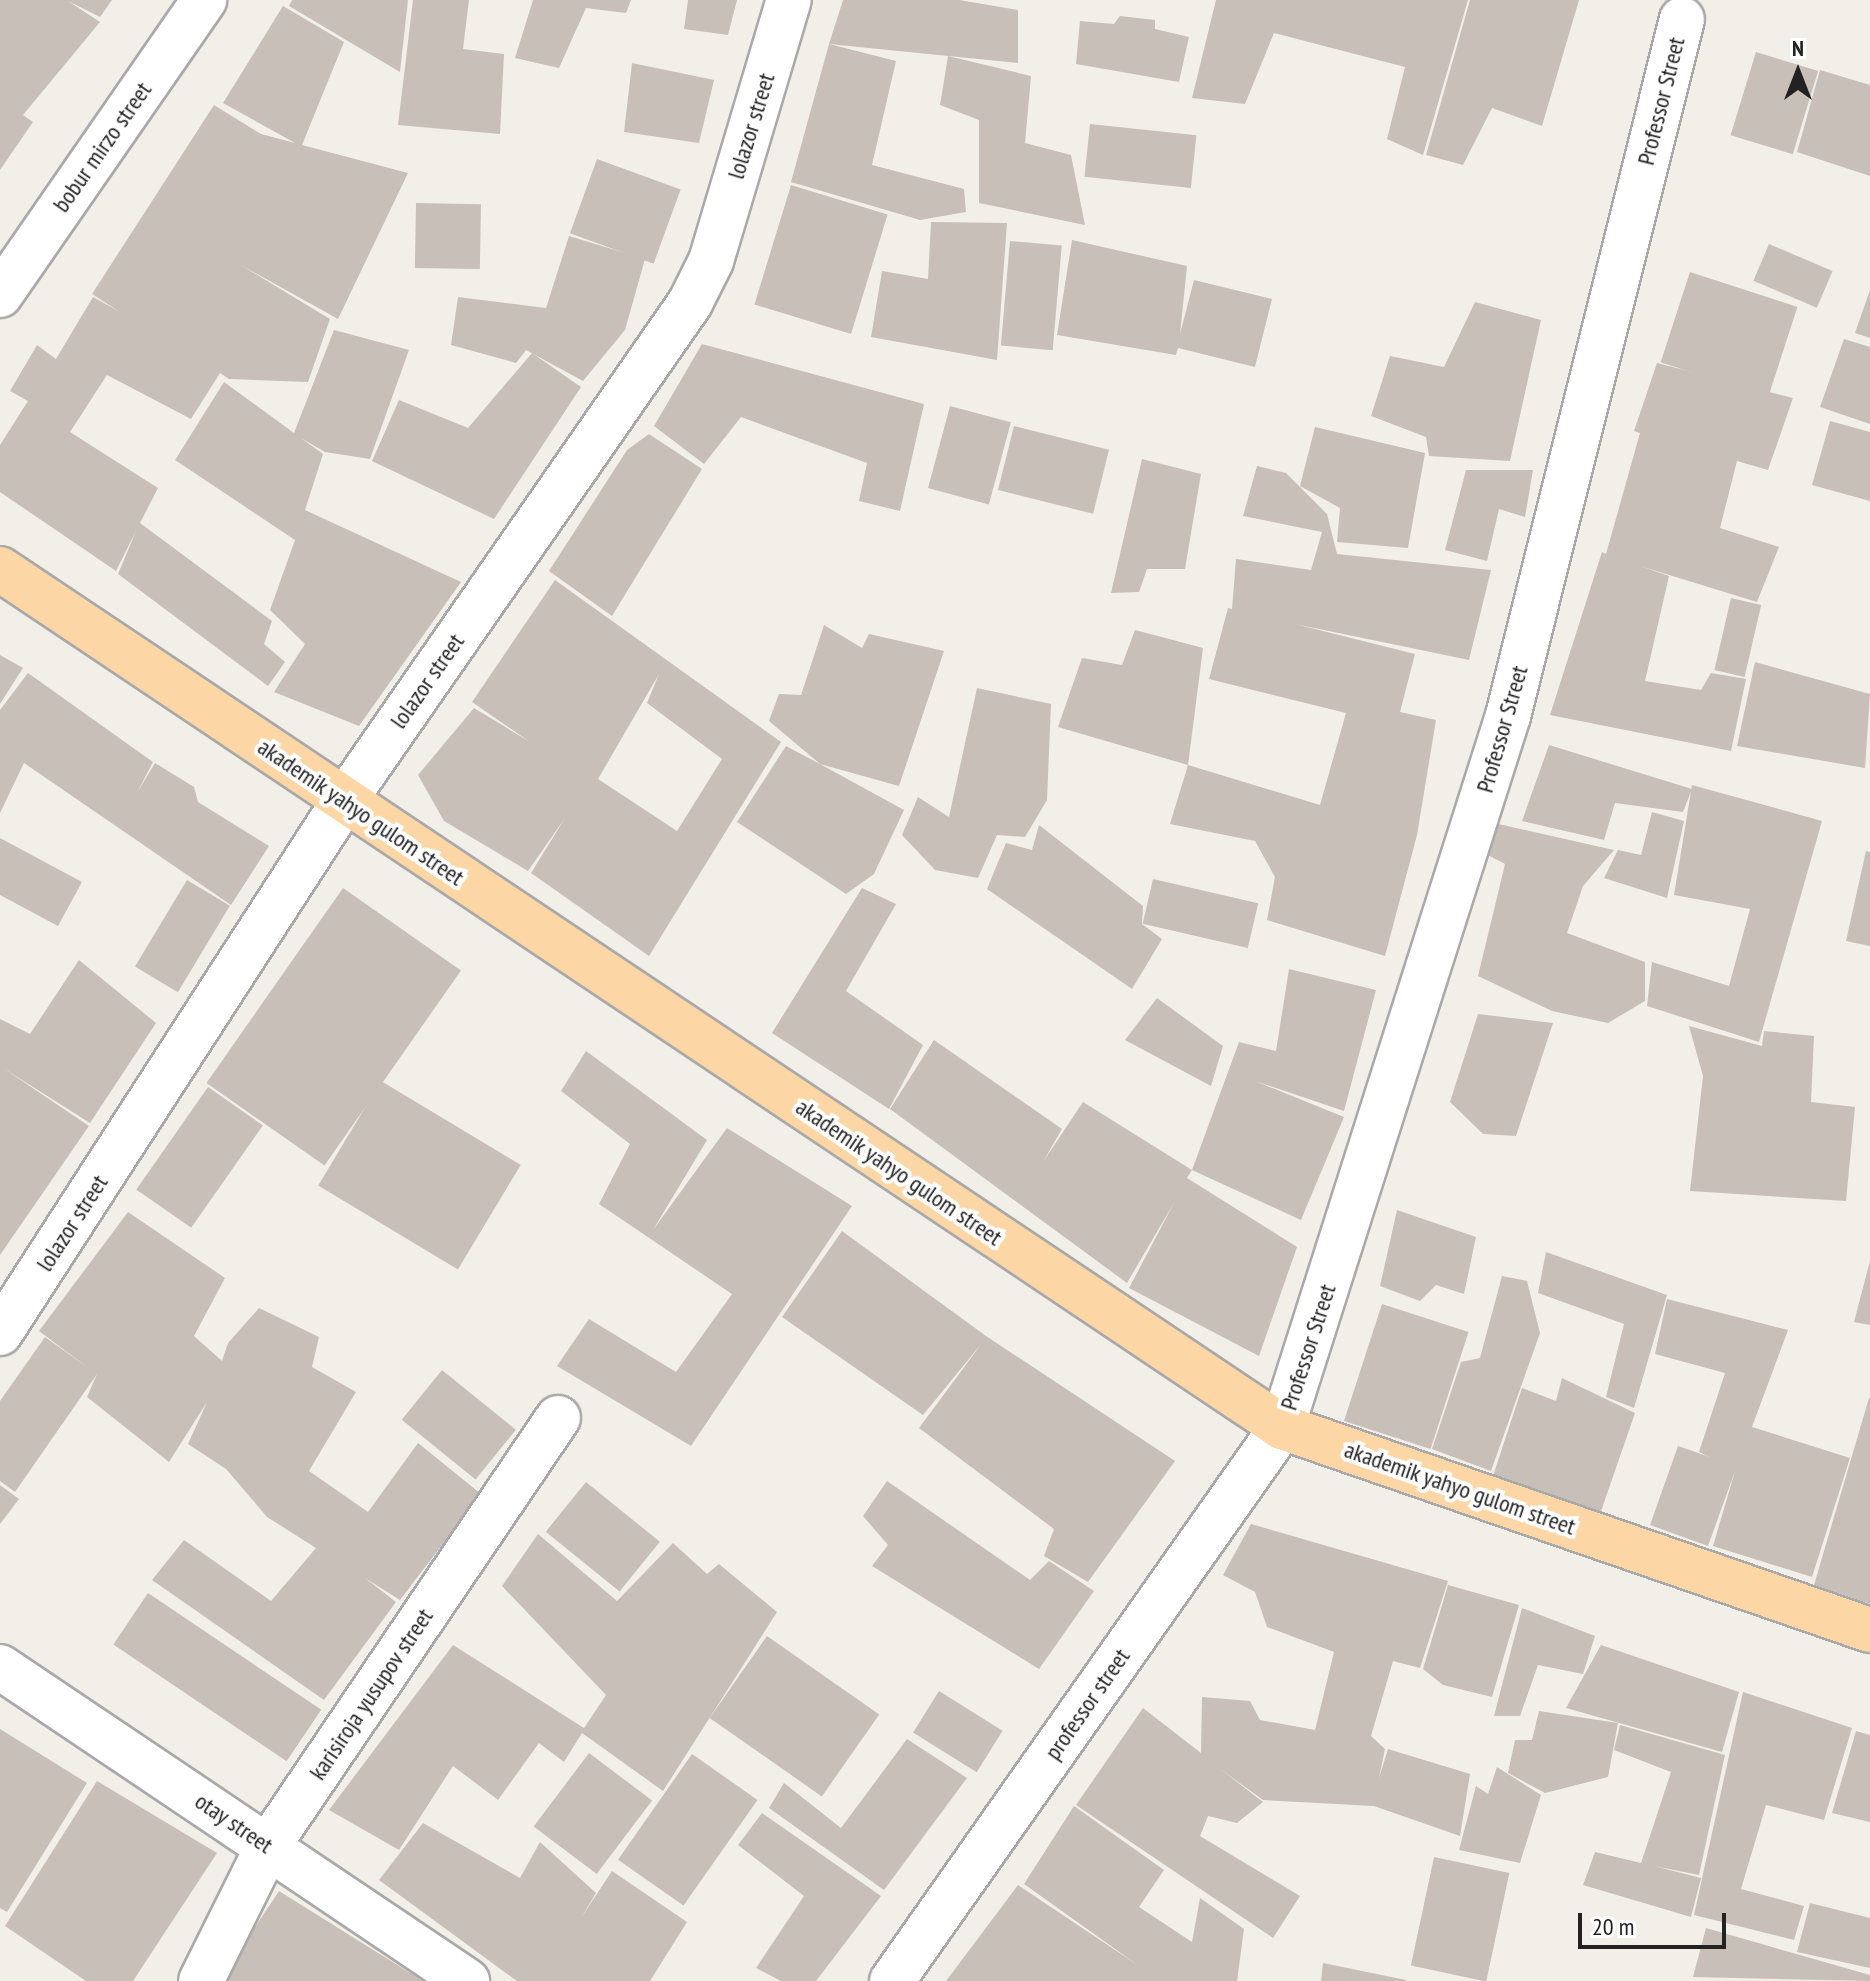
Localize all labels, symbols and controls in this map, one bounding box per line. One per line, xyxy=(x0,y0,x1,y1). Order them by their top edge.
north arrow xyxy=(1758,32,1838,112)
street label: Professor Street xyxy=(1631,34,1691,168)
text: N xyxy=(1792,34,1804,62)
street label: lolazor street xyxy=(721,70,781,182)
street label: bobur mirzo street xyxy=(47,76,157,218)
street label: lolazor street xyxy=(384,628,470,734)
street label: Professor Street xyxy=(1470,662,1534,796)
street label: akademik yahyo gulom street xyxy=(252,732,470,892)
street label: akademik yahyo gulom street xyxy=(790,1092,1008,1252)
street label: lolazor street xyxy=(30,1169,114,1277)
street label: Professor Street xyxy=(1274,1280,1342,1414)
street label: akademik yahyo gulom street xyxy=(1341,1435,1579,1541)
street label: karisiroja yusupov street xyxy=(303,1603,439,1785)
street label: professor street xyxy=(1038,1643,1136,1765)
street label: otay street xyxy=(189,1786,279,1860)
scale bar xyxy=(1582,1897,1730,1947)
text: 20 m xyxy=(1592,1911,1634,1942)

